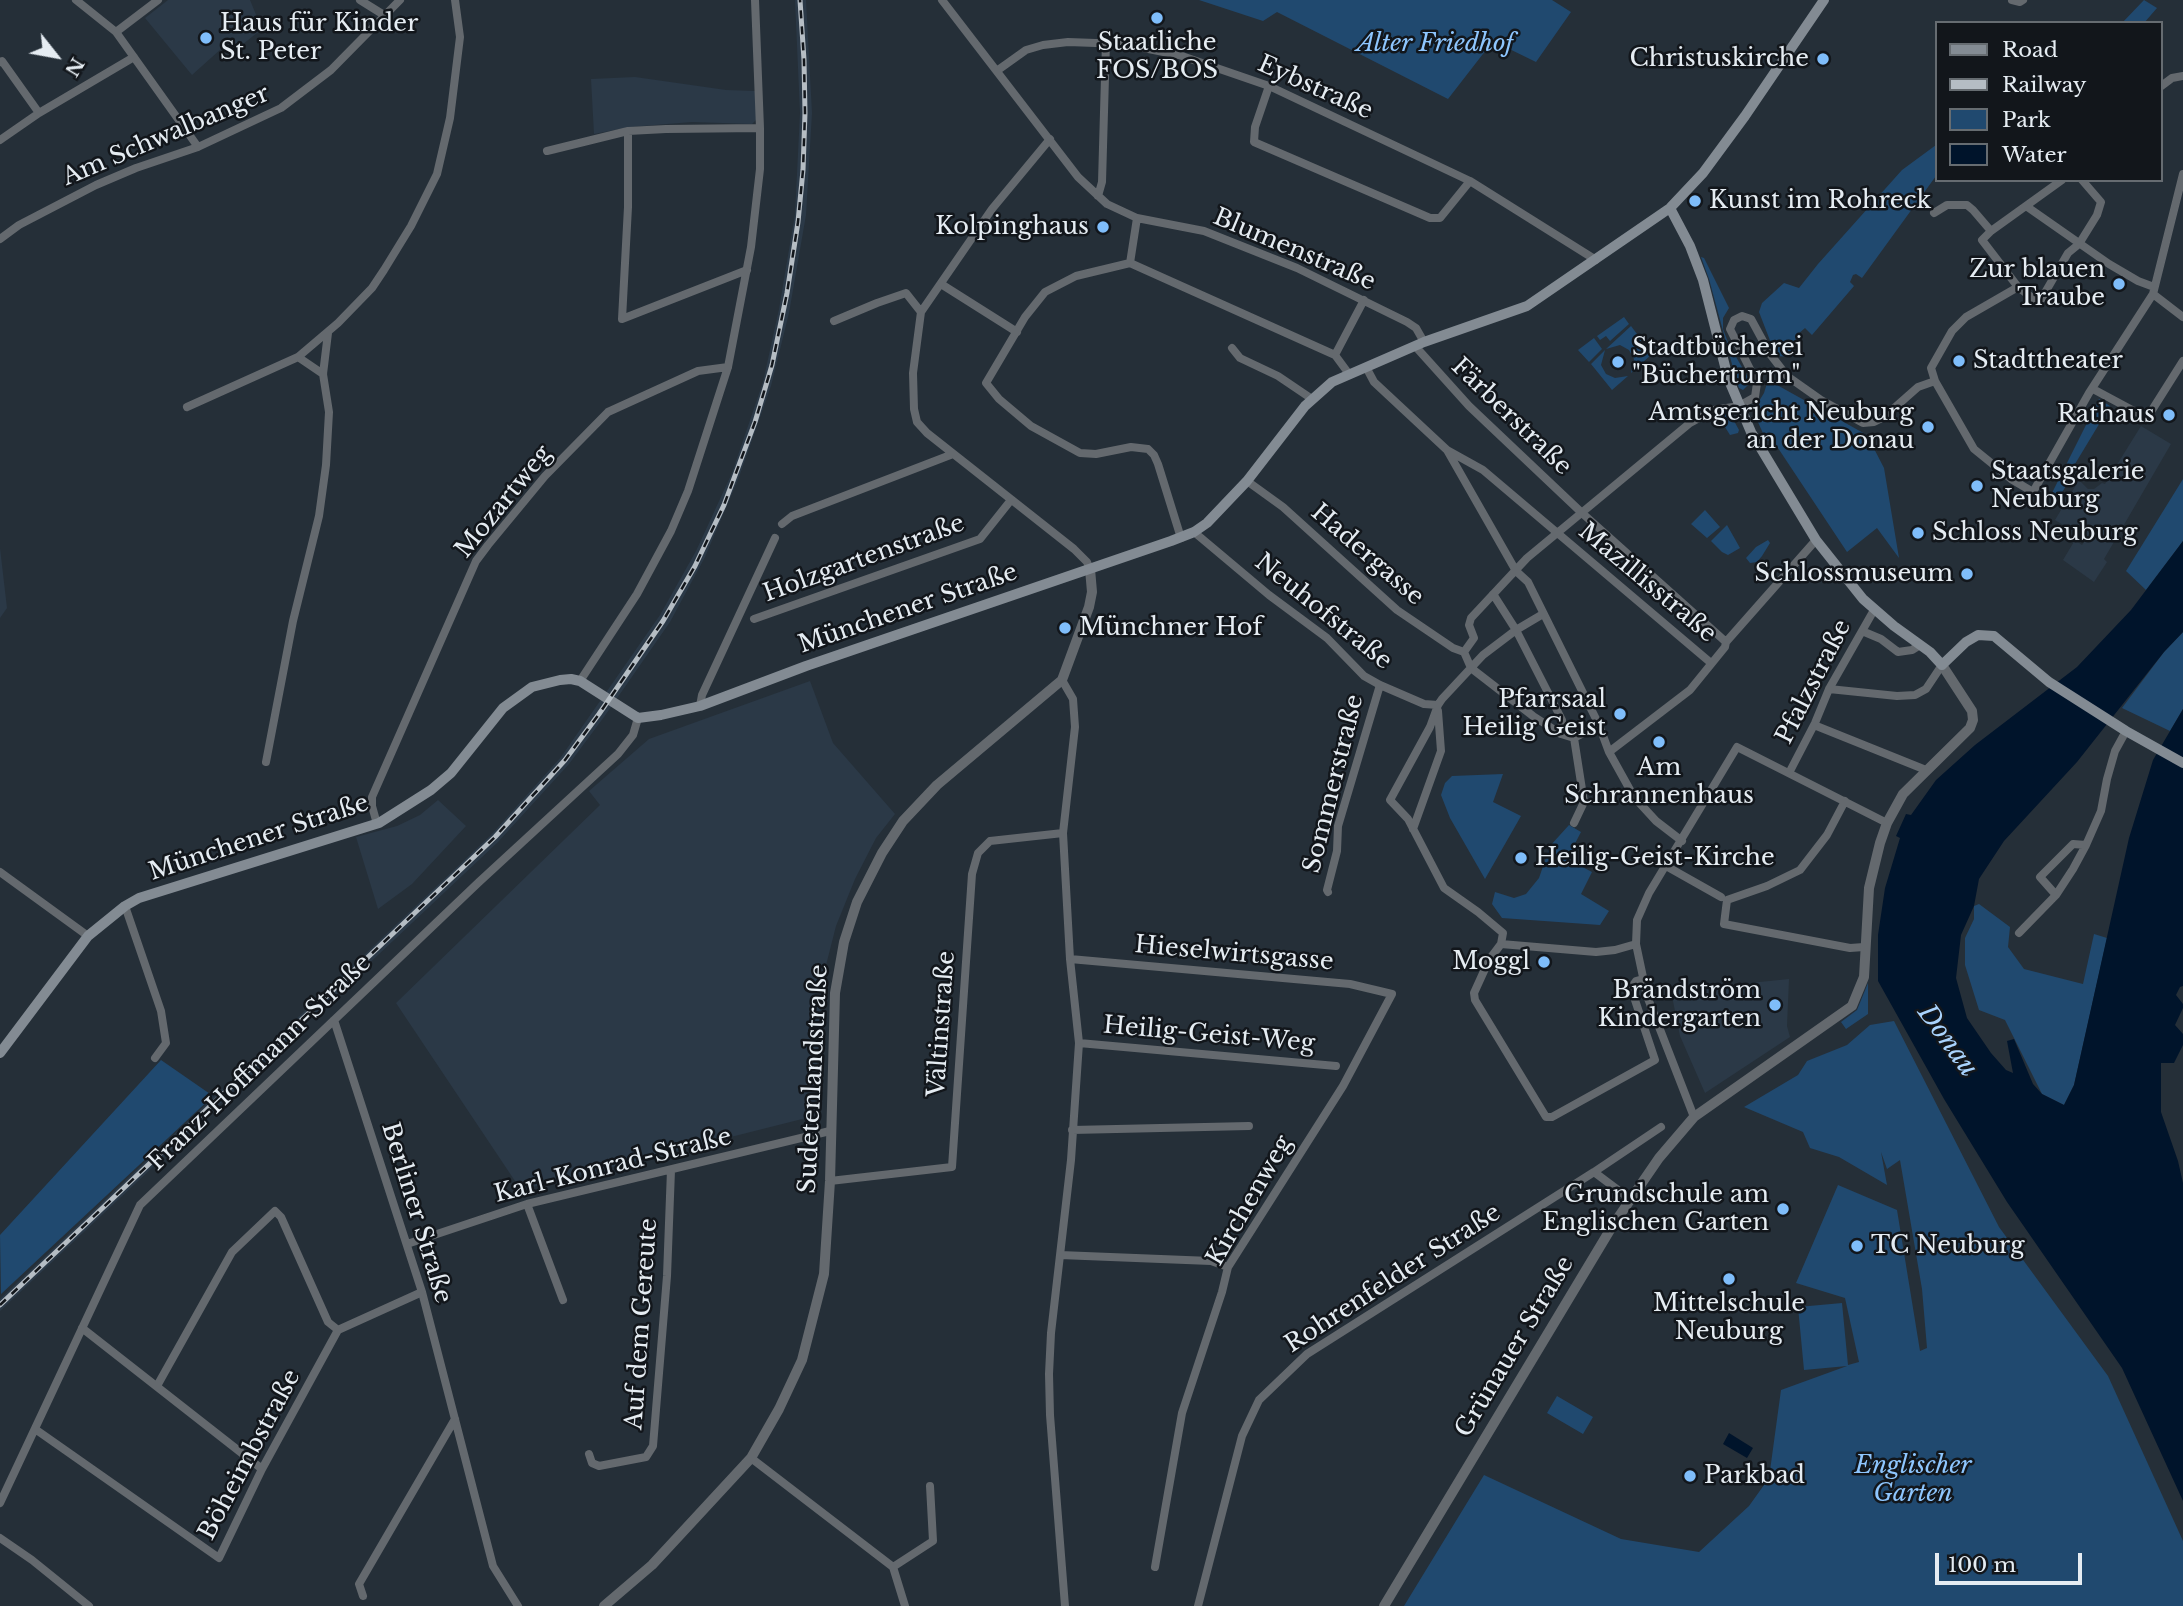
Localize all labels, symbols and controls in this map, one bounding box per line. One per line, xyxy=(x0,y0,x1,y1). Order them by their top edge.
place label: Haus für Kinder St. Peter xyxy=(220,10,418,66)
marker: Staatliche FOS/BOS xyxy=(1149,10,1165,26)
north arrow xyxy=(21,21,91,91)
legend xyxy=(1934,21,2162,182)
place label: Staatliche FOS/BOS xyxy=(1096,29,1218,85)
marker: Haus für Kinder St. Peter xyxy=(198,30,214,46)
park label: Alter Friedhof xyxy=(1357,30,1513,58)
text: Road xyxy=(2002,37,2058,63)
place label: Christuskirche xyxy=(1629,45,1809,73)
street label: Eybstraße xyxy=(1253,50,1377,126)
marker: Christuskirche xyxy=(1815,51,1831,67)
text: N xyxy=(60,53,89,81)
text: Railway xyxy=(2002,72,2086,98)
street label: Am Schwalbanger xyxy=(58,79,274,193)
text: Park xyxy=(2002,107,2051,133)
text: Water xyxy=(2002,142,2066,168)
place label: Kunst im Rohreck xyxy=(1709,187,1931,215)
marker: Kunst im Rohreck xyxy=(1687,193,1703,209)
street label: Blumenstraße xyxy=(1209,203,1379,297)
place label: Kolpinghaus xyxy=(935,213,1089,241)
marker: Kolpinghaus xyxy=(1095,219,1111,235)
place label: Zur blauen Traube xyxy=(1969,256,2105,312)
marker: Zur blauen Traube xyxy=(2111,276,2127,292)
place label: Stadtbücherei "Bücherturm" xyxy=(1632,334,1803,390)
place label: Stadttheater xyxy=(1973,347,2123,375)
street label: Färberstraße xyxy=(1445,353,1577,481)
marker: Stadttheater xyxy=(1951,353,1967,369)
marker: Stadtbücherei "Bücherturm" xyxy=(1610,354,1626,370)
place label: Amtsgericht Neuburg an der Donau xyxy=(1648,399,1914,455)
place label: Rathaus xyxy=(2057,401,2155,429)
marker: Rathaus xyxy=(2161,407,2177,423)
marker: Amtsgericht Neuburg an der Donau xyxy=(1920,419,1936,435)
street label: Mozartweg xyxy=(450,440,558,564)
place label: Staatsgalerie Neuburg xyxy=(1991,458,2145,514)
marker: Staatsgalerie Neuburg xyxy=(1969,478,1985,494)
street label: Hadergasse xyxy=(1305,498,1429,612)
street label: Holzgartenstraße xyxy=(760,509,968,609)
street label: Mazillisstraße xyxy=(1572,517,1722,649)
place label: Schloss Neuburg xyxy=(1932,519,2137,547)
marker: Schloss Neuburg xyxy=(1910,525,1926,541)
street label: Neuhofstraße xyxy=(1249,548,1397,676)
street label: Münchener Straße xyxy=(795,558,1021,660)
place label: Schlossmuseum xyxy=(1755,560,1953,588)
marker: Schlossmuseum xyxy=(1959,566,1975,582)
place label: Münchner Hof xyxy=(1079,614,1262,642)
street label: Pfalzstraße xyxy=(1770,615,1858,749)
marker: Münchner Hof xyxy=(1057,620,1073,636)
place label: Pfarrsaal Heilig Geist xyxy=(1462,686,1606,742)
street label: Sommerstraße xyxy=(1298,692,1370,876)
marker: Pfarrsaal Heilig Geist xyxy=(1612,706,1628,722)
marker: Am Schrannenhaus xyxy=(1651,734,1667,750)
place label: Am Schrannenhaus xyxy=(1564,754,1754,810)
street label: Münchener Straße xyxy=(145,789,373,887)
place label: Heilig-Geist-Kirche xyxy=(1535,844,1775,872)
marker: Heilig-Geist-Kirche xyxy=(1513,850,1529,866)
street label: Hieselwirtsgasse xyxy=(1133,931,1335,977)
place label: Moggl xyxy=(1452,948,1530,976)
street label: Franz-Hoffmann-Straße xyxy=(143,949,377,1177)
street label: Vältinstraße xyxy=(923,950,961,1098)
marker: Moggl xyxy=(1536,954,1552,970)
street label: Sudetenlandstraße xyxy=(794,964,834,1194)
place label: Brändström Kindergarten xyxy=(1598,977,1761,1033)
marker: Brändström Kindergarten xyxy=(1767,997,1783,1013)
water label: Donau xyxy=(1910,999,1984,1083)
street label: Heilig-Geist-Weg xyxy=(1102,1011,1316,1059)
street label: Berliner Straße xyxy=(375,1119,457,1307)
street label: Karl-Konrad-Straße xyxy=(491,1123,735,1209)
street label: Kirchenweg xyxy=(1201,1131,1299,1271)
place label: Grundschule am Englischen Garten xyxy=(1542,1181,1769,1237)
street label: Rohrenfelder Straße xyxy=(1280,1199,1506,1359)
marker: Grundschule am Englischen Garten xyxy=(1775,1201,1791,1217)
street label: Auf dem Gereute xyxy=(620,1217,664,1431)
place label: TC Neuburg xyxy=(1871,1232,2025,1260)
marker: TC Neuburg xyxy=(1849,1238,1865,1254)
street label: Grünauer Straße xyxy=(1450,1251,1580,1443)
marker: Mittelschule Neuburg xyxy=(1721,1271,1737,1287)
place label: Mittelschule Neuburg xyxy=(1653,1290,1805,1346)
street label: Böheimbstraße xyxy=(193,1365,307,1545)
park label: Englischer Garten xyxy=(1855,1452,1971,1508)
place label: Parkbad xyxy=(1704,1462,1805,1490)
marker: Parkbad xyxy=(1682,1468,1698,1484)
scale bar xyxy=(1938,1540,2085,1584)
text: 100 m xyxy=(1948,1552,2016,1578)

